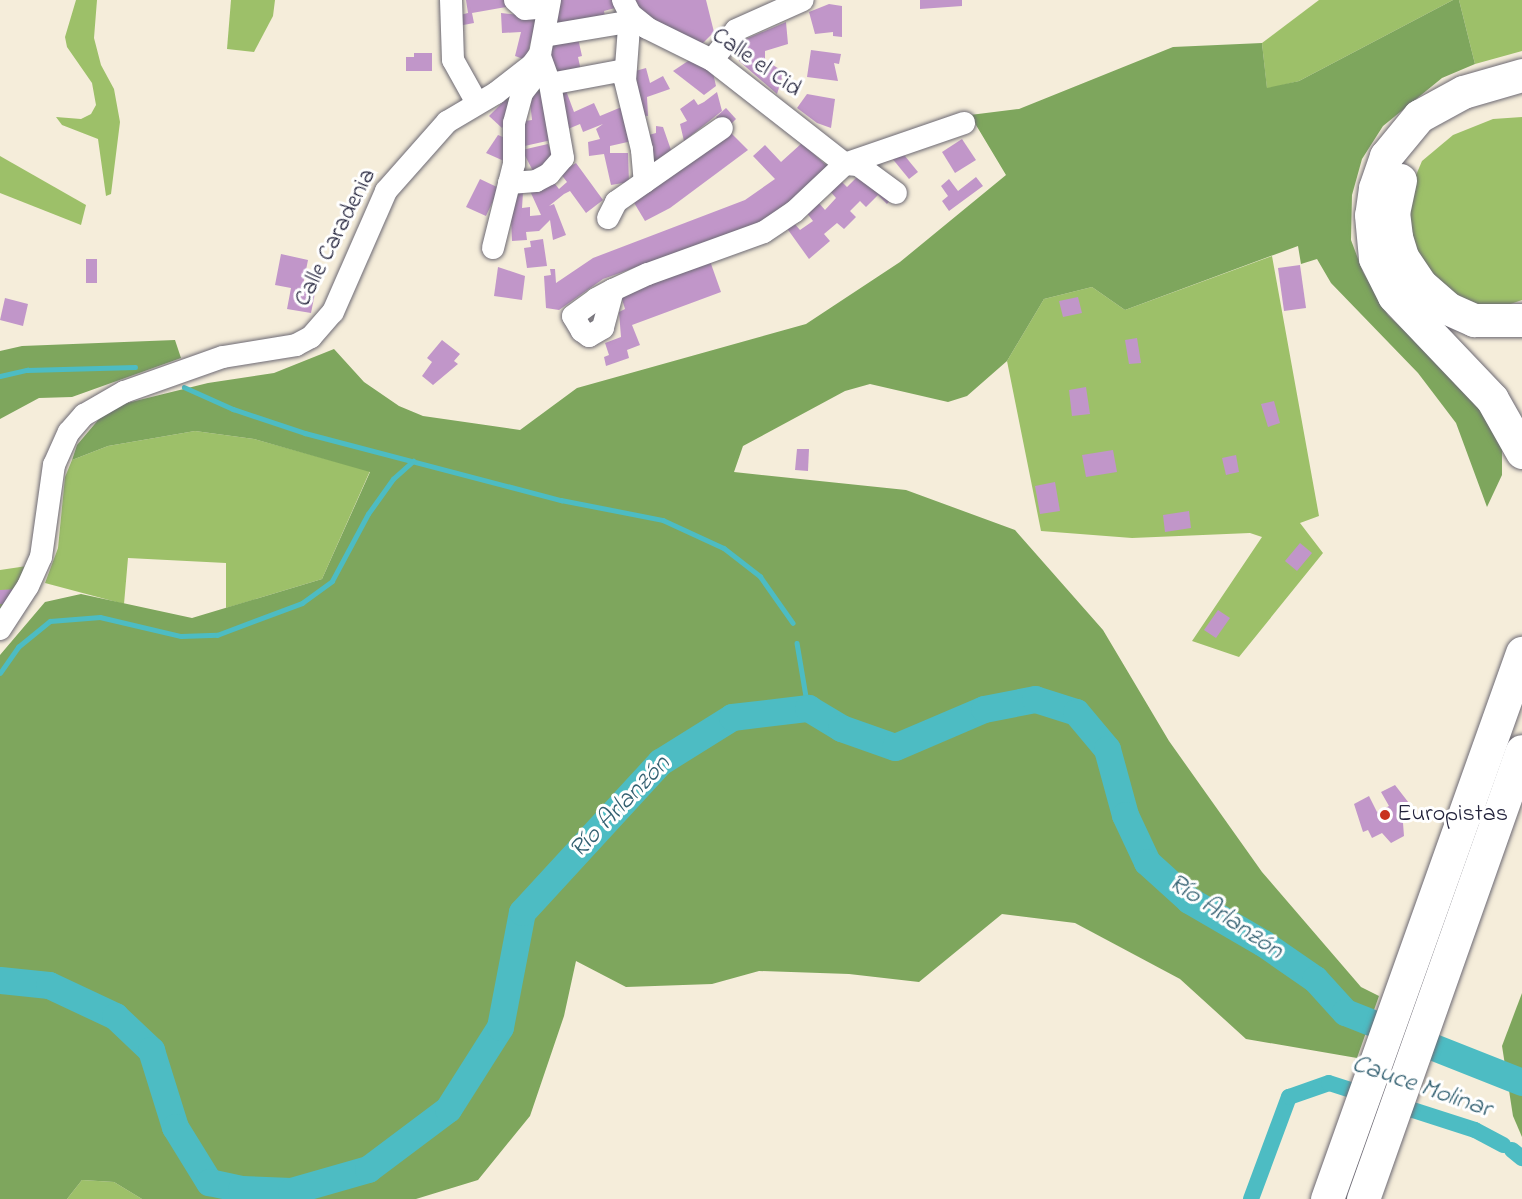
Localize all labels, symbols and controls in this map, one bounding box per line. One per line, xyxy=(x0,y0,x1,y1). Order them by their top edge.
street label: Calle el Cid xyxy=(706,22,806,104)
street label: Calle Caradenia xyxy=(289,164,383,312)
water label: Río Arlanzón xyxy=(564,750,678,866)
place label: Europistas xyxy=(1397,801,1508,829)
marker: Europistas xyxy=(1378,808,1392,822)
water label: Río Arlanzón xyxy=(1162,868,1288,968)
water label: Cauce Molinar xyxy=(1347,1050,1495,1126)

